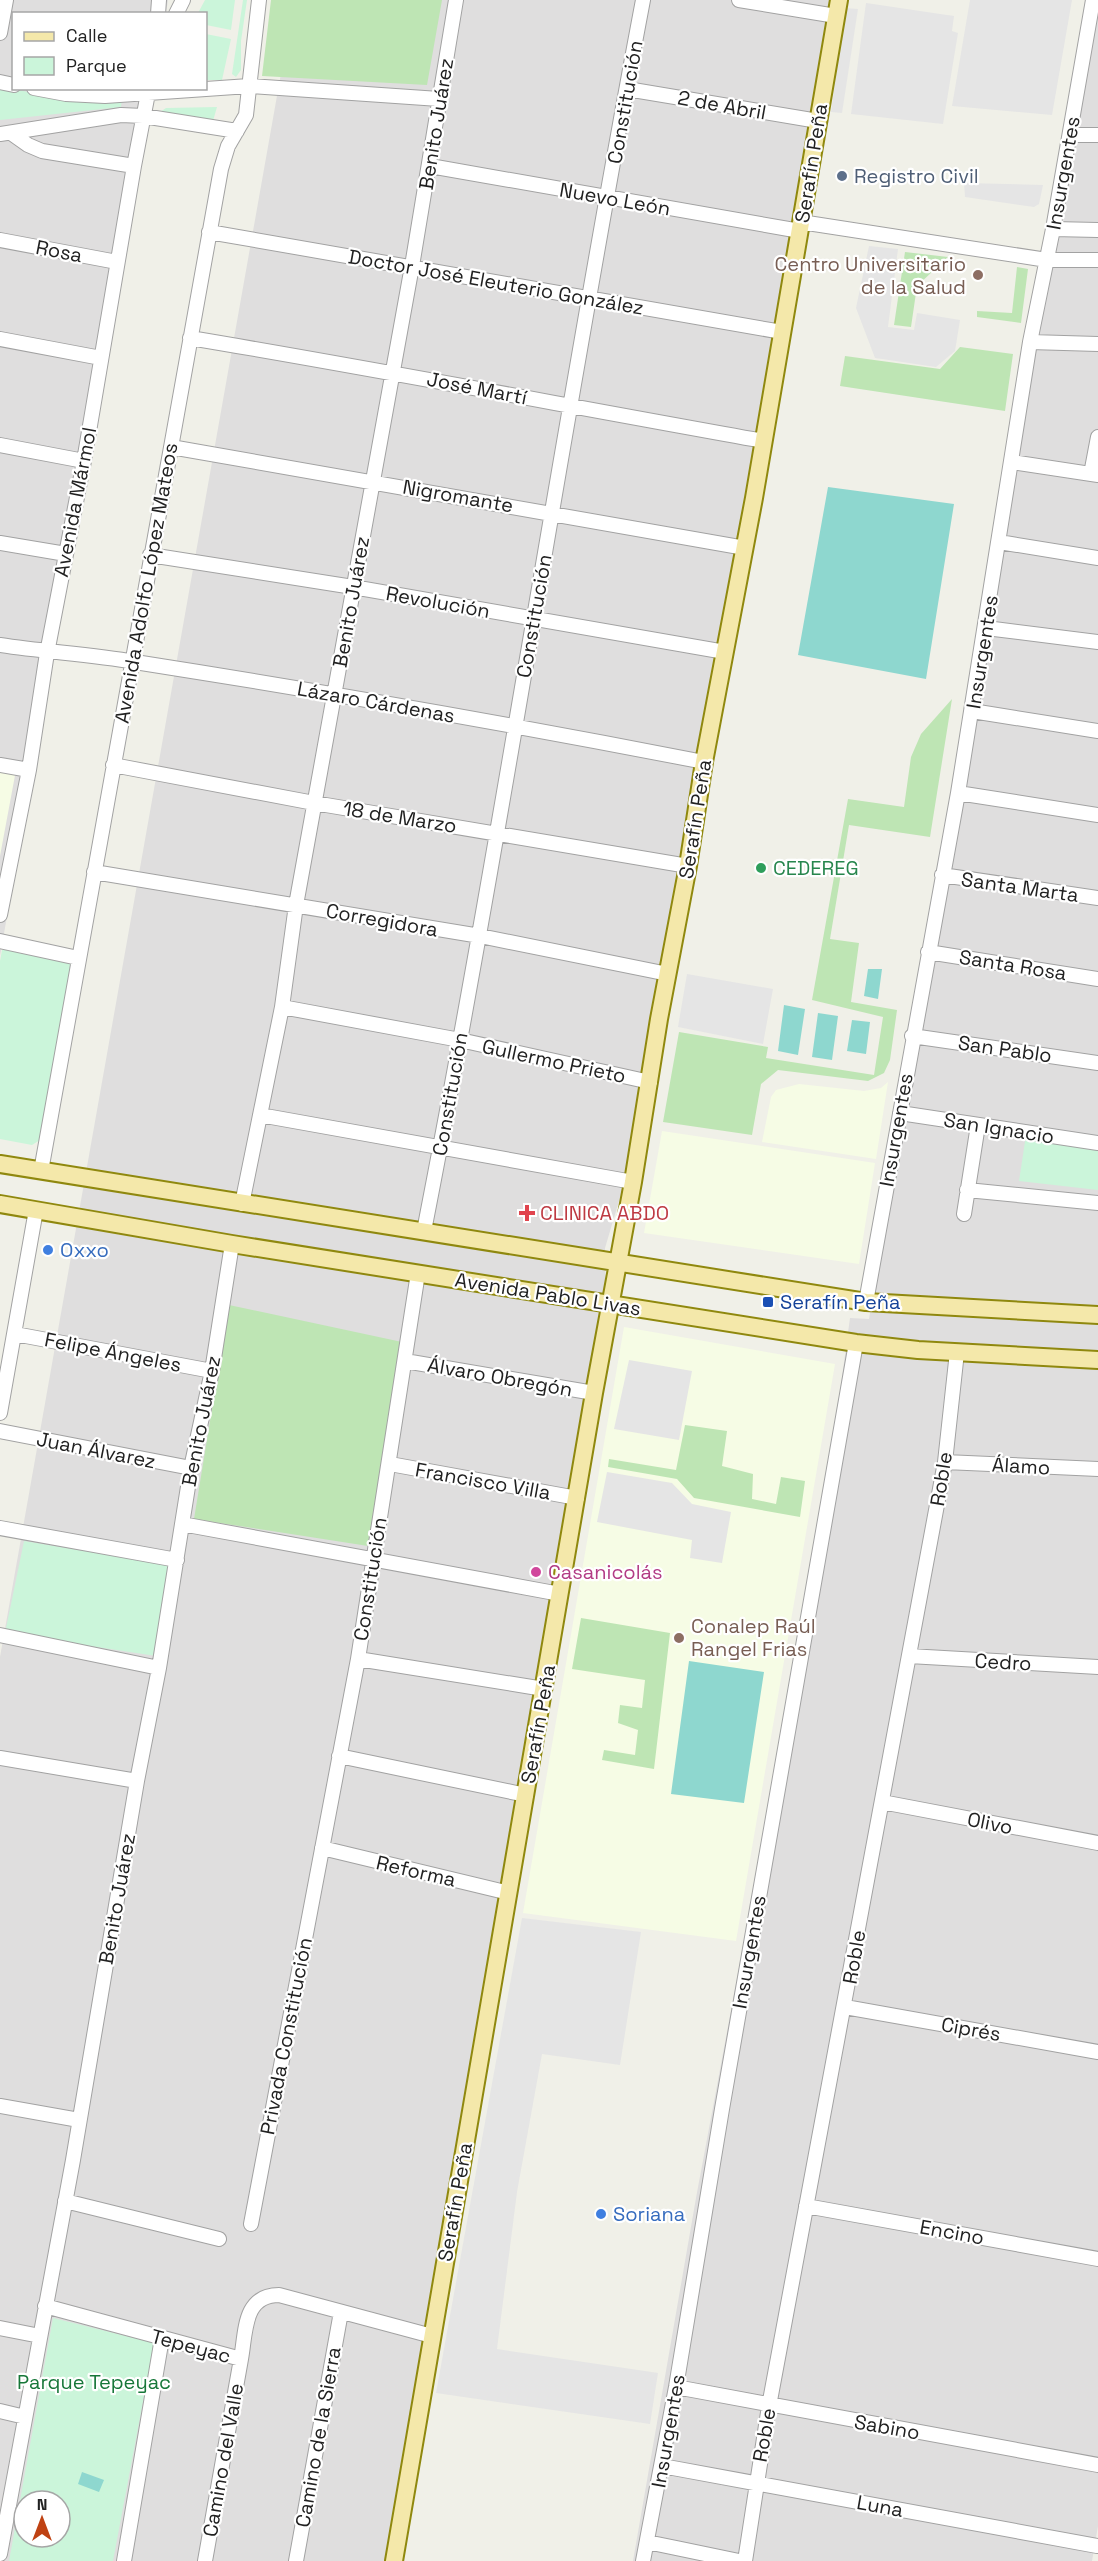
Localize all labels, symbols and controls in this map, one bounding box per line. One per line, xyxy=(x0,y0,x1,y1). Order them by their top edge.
legend xyxy=(12,12,207,90)
text: Calle xyxy=(66,24,107,47)
street label: Constitución xyxy=(601,38,649,166)
text: Parque xyxy=(66,54,127,77)
street label: Benito Juárez xyxy=(413,56,459,192)
street label: 2 de Abril xyxy=(676,84,768,126)
street label: Serafín Peña xyxy=(789,101,833,225)
street label: Insurgentes xyxy=(1040,114,1086,232)
place label: Registro Civil xyxy=(854,163,979,189)
marker: Registro Civil xyxy=(835,169,849,183)
street label: Nuevo León xyxy=(558,176,672,222)
street label: Rosa xyxy=(33,234,85,268)
street label: Doctor José Eleuterio González xyxy=(346,243,646,321)
place label: Centro Universitario de la Salud xyxy=(775,251,966,300)
marker: Centro Universitario de la Salud xyxy=(971,268,985,282)
street label: José Martí xyxy=(425,366,529,410)
street label: Avenida Mármol xyxy=(48,425,102,579)
street label: Avenida Adolfo López Mateos xyxy=(109,441,183,725)
street label: Nigromante xyxy=(401,473,515,519)
street label: Benito Juárez xyxy=(327,534,375,670)
street label: Constitución xyxy=(510,552,558,680)
street label: Revolución xyxy=(384,580,492,624)
street label: Insurgentes xyxy=(960,593,1004,711)
street label: Lázaro Cárdenas xyxy=(295,675,457,729)
street label: Serafín Peña xyxy=(673,757,717,881)
street label: 18 de Marzo xyxy=(341,795,459,839)
place label: CEDEREG xyxy=(773,855,859,881)
marker: CEDEREG xyxy=(754,861,768,875)
street label: Santa Marta xyxy=(960,866,1080,908)
street label: Corregidora xyxy=(324,897,440,943)
street label: Santa Rosa xyxy=(957,944,1069,986)
street label: Constitución xyxy=(426,1030,474,1158)
street label: San Pablo xyxy=(956,1030,1054,1068)
street label: Gullermo Prieto xyxy=(480,1033,628,1089)
street label: Insurgentes xyxy=(873,1071,919,1189)
street label: San Ignacio xyxy=(942,1106,1056,1150)
place label: CLINICA ABDO xyxy=(540,1200,669,1226)
marker: CLINICA ABDO xyxy=(518,1204,536,1222)
place label: Oxxo xyxy=(60,1237,109,1263)
marker: Oxxo xyxy=(41,1243,55,1257)
street label: Avenida Pablo Livas xyxy=(453,1266,643,1322)
place label: Serafín Peña xyxy=(780,1289,901,1315)
marker: Serafín Peña xyxy=(761,1295,775,1309)
street label: Felipe Ángeles xyxy=(42,1326,184,1378)
street label: Álvaro Obregón xyxy=(425,1351,575,1403)
street label: Benito Juárez xyxy=(176,1353,226,1489)
street label: Juan Álvarez xyxy=(34,1426,158,1474)
street label: Roble xyxy=(924,1450,958,1508)
street label: Álamo xyxy=(991,1451,1051,1481)
street label: Francisco Villa xyxy=(413,1456,553,1506)
street label: Constitución xyxy=(347,1515,393,1643)
place label: Casanicolás xyxy=(548,1559,663,1585)
marker: Casanicolás xyxy=(529,1565,543,1579)
place label: Conalep Raúl Rangel Frias xyxy=(691,1613,816,1662)
marker: Conalep Raúl Rangel Frias xyxy=(672,1631,686,1645)
street label: Cedro xyxy=(974,1648,1032,1676)
street label: Serafín Peña xyxy=(515,1662,561,1786)
street label: Olivo xyxy=(965,1806,1015,1840)
street label: Benito Juárez xyxy=(93,1831,141,1967)
street label: Reforma xyxy=(374,1849,458,1893)
street label: Insurgentes xyxy=(726,1893,772,2011)
street label: Roble xyxy=(836,1928,872,1986)
street label: Privada Constitución xyxy=(254,1935,318,2137)
street label: Ciprés xyxy=(939,2011,1003,2047)
street label: Serafín Peña xyxy=(432,2140,478,2264)
place label: Soriana xyxy=(613,2201,685,2227)
marker: Soriana xyxy=(594,2207,608,2221)
street label: Encino xyxy=(918,2214,986,2250)
street label: Tepeyac xyxy=(148,2323,234,2369)
street label: Camino de la Sierra xyxy=(289,2345,347,2529)
park label: Parque Tepeyac xyxy=(17,2369,171,2395)
street label: Insurgentes xyxy=(645,2372,691,2490)
street label: Camino del Valle xyxy=(197,2381,249,2539)
street label: Roble xyxy=(746,2406,782,2464)
street label: Sabino xyxy=(852,2408,922,2446)
north arrow xyxy=(12,2489,72,2549)
street label: Luna xyxy=(855,2489,905,2523)
text: N xyxy=(37,2494,47,2515)

